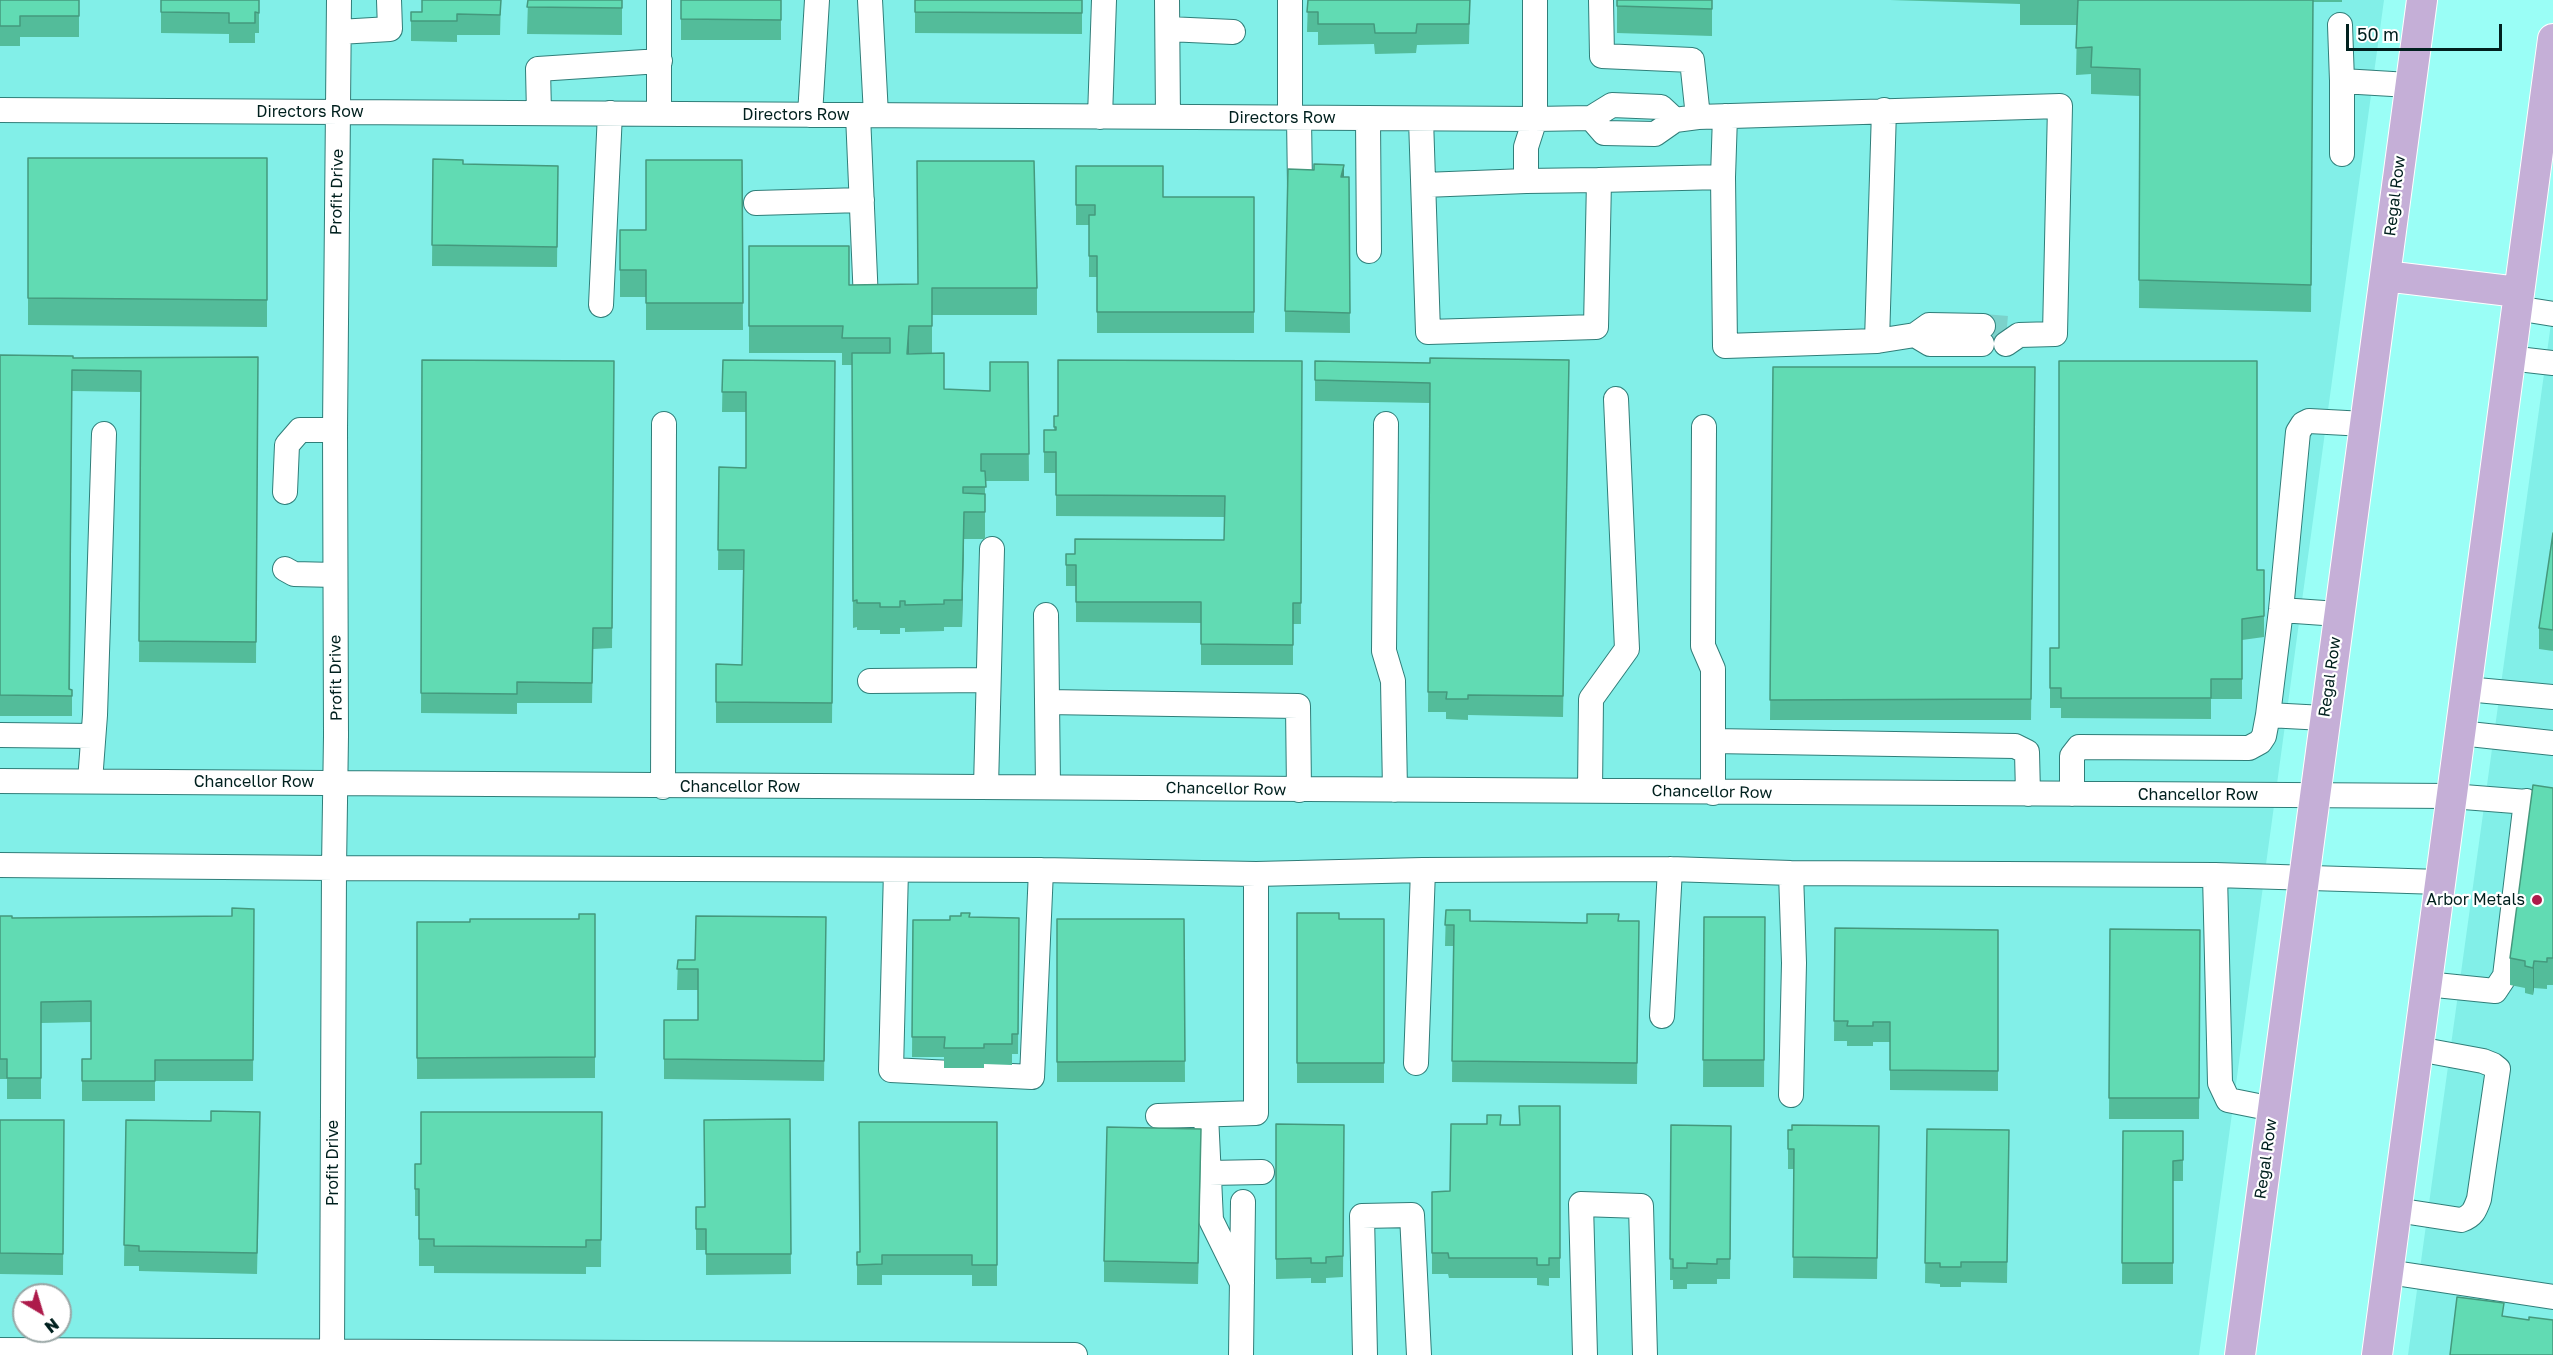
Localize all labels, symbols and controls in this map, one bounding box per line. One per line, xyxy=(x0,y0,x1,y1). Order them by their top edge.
scale bar xyxy=(2349,12,2505,50)
text: 50 m xyxy=(2357,23,2399,45)
street label: Directors Row xyxy=(256,102,364,122)
street label: Directors Row xyxy=(742,105,850,125)
street label: Directors Row xyxy=(1228,108,1336,128)
street label: Profit Drive xyxy=(327,149,347,235)
street label: Regal Row xyxy=(2381,155,2409,237)
street label: Profit Drive xyxy=(326,635,346,721)
street label: Regal Row xyxy=(2315,635,2345,719)
street label: Chancellor Row xyxy=(194,772,314,792)
street label: Chancellor Row xyxy=(680,777,800,797)
street label: Chancellor Row xyxy=(1166,778,1286,800)
street label: Chancellor Row xyxy=(1652,781,1772,803)
street label: Chancellor Row xyxy=(2138,785,2258,805)
place label: Arbor Metals xyxy=(2426,890,2525,910)
marker: Arbor Metals xyxy=(2530,893,2544,907)
street label: Regal Row xyxy=(2251,1117,2281,1201)
street label: Profit Drive xyxy=(323,1120,343,1206)
north arrow xyxy=(12,1283,72,1343)
text: N xyxy=(41,1314,63,1337)

